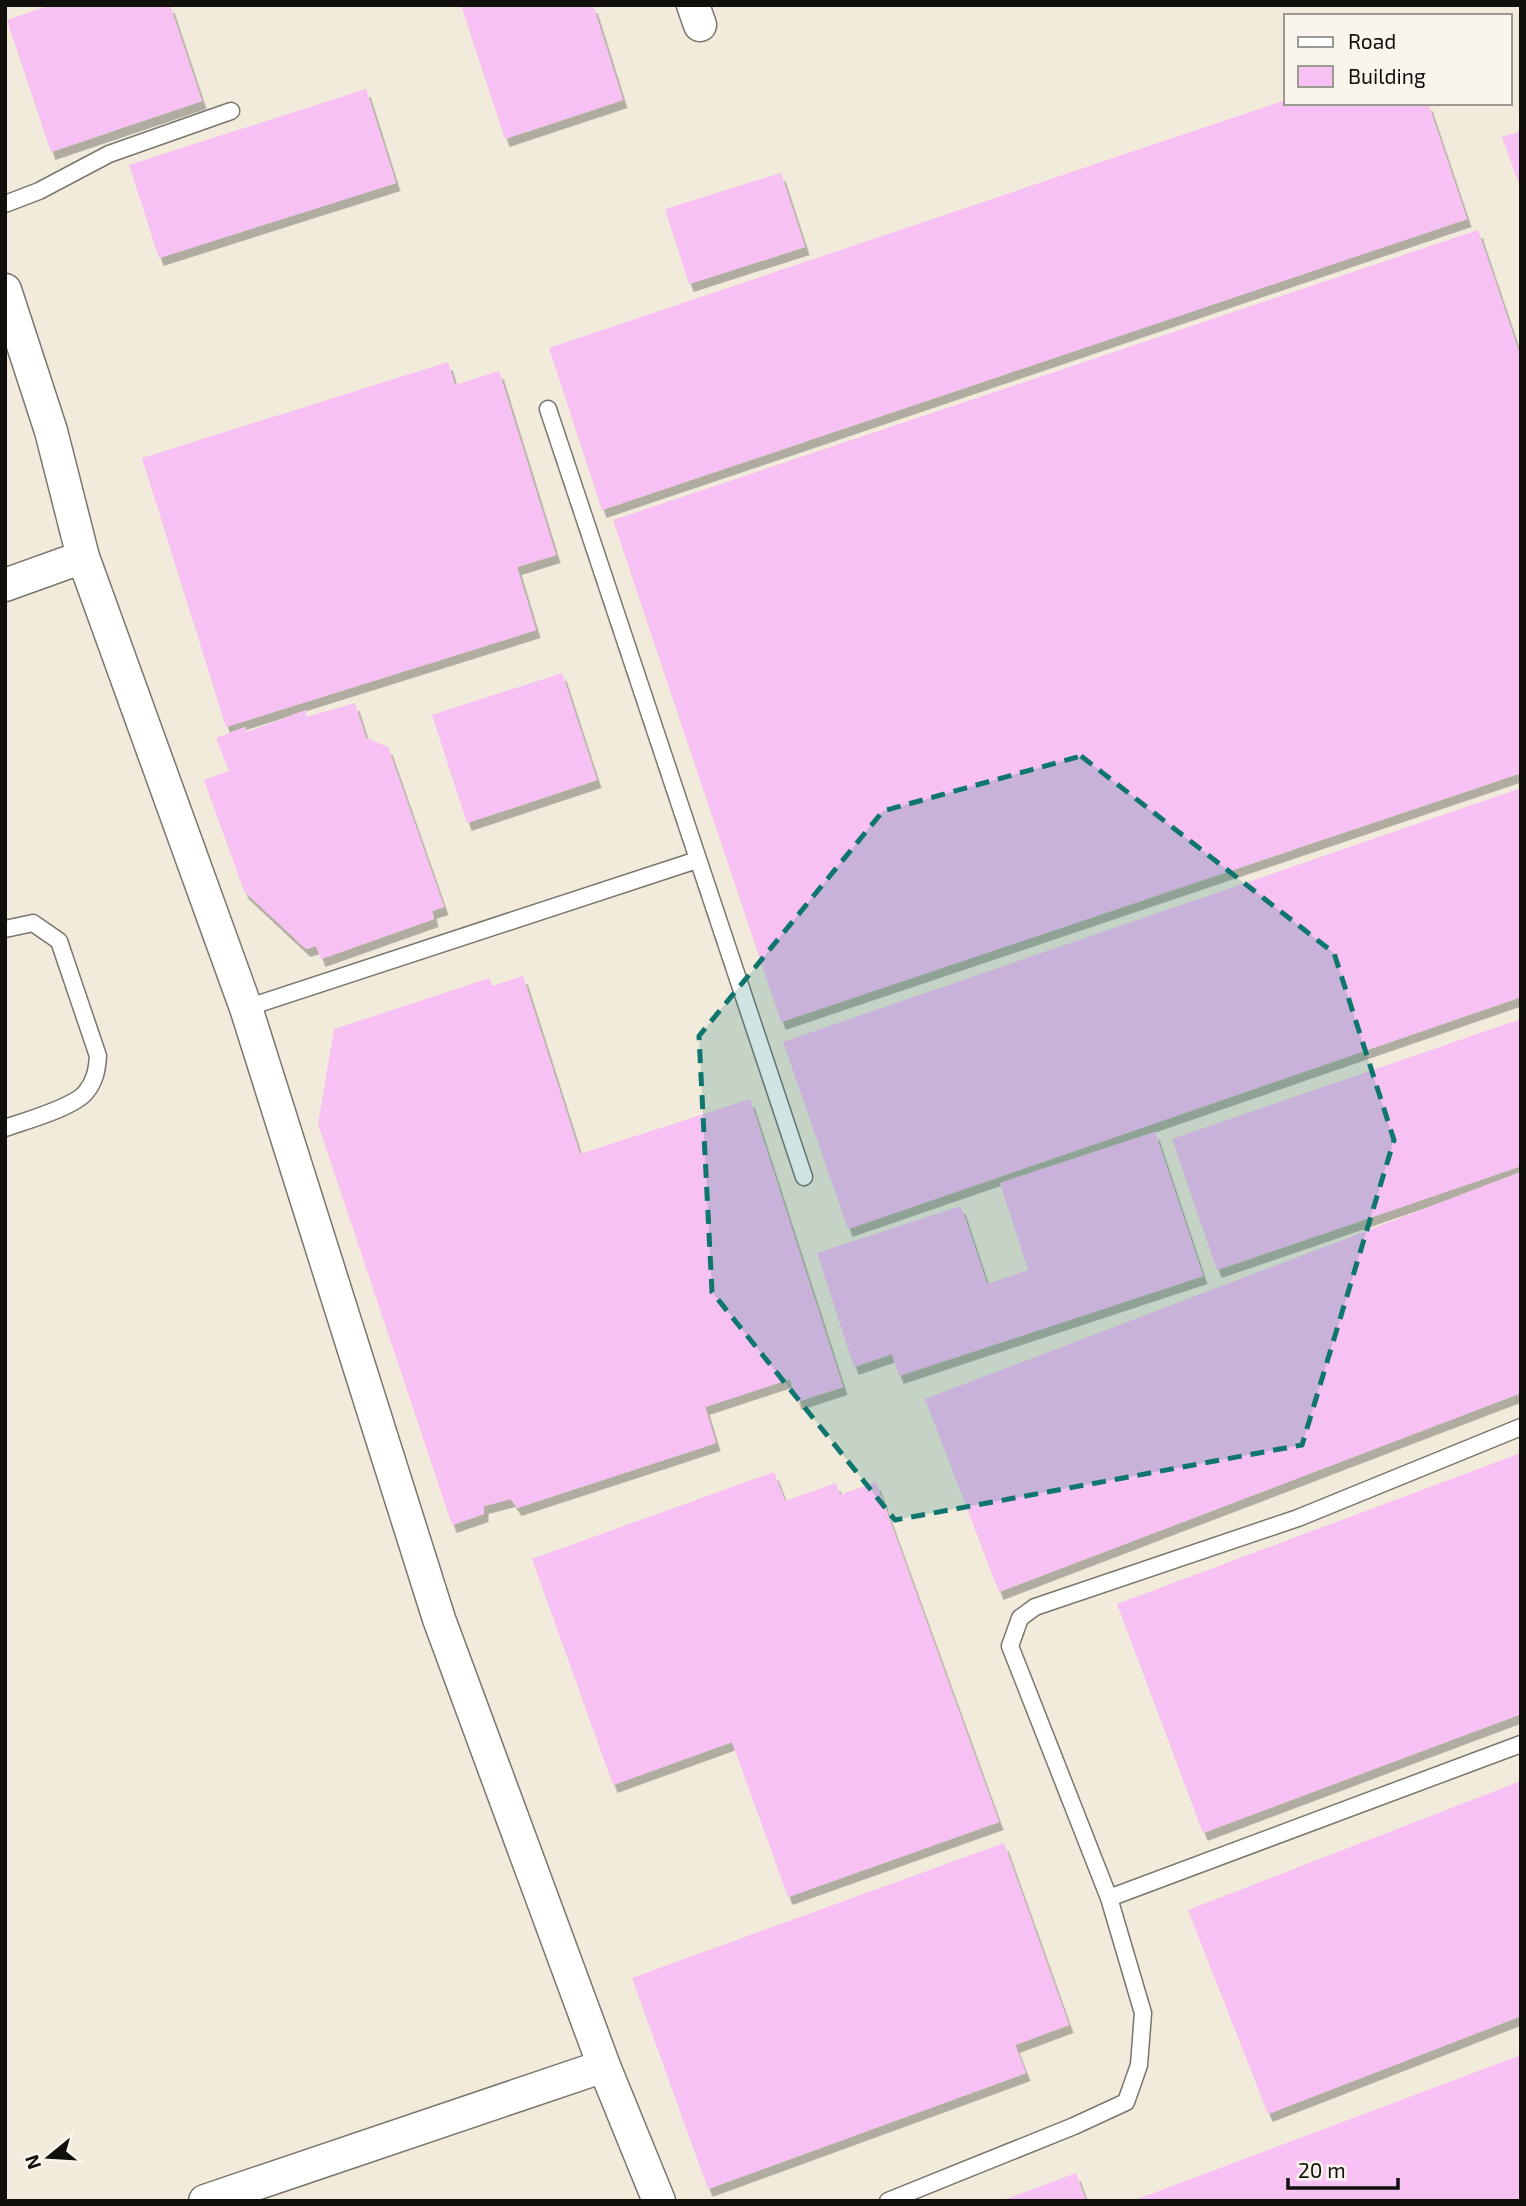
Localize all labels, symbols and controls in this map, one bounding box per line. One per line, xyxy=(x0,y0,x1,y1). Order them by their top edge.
legend xyxy=(1284,14,1512,105)
text: Road xyxy=(1348,28,1396,53)
text: Building xyxy=(1348,63,1426,88)
north arrow xyxy=(14,2122,84,2192)
scale bar xyxy=(1288,2146,1398,2190)
text: N xyxy=(19,2152,45,2172)
text: 20 m xyxy=(1298,2157,1346,2182)

